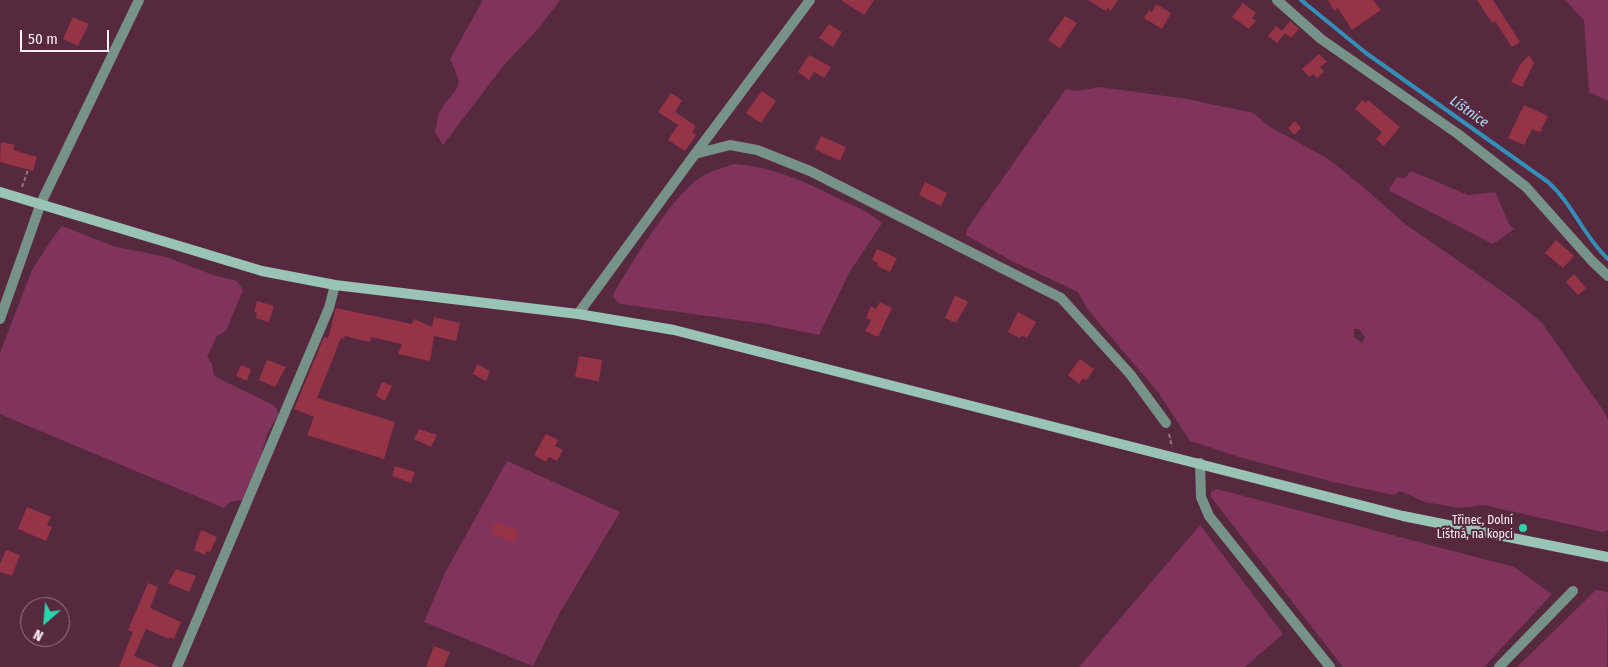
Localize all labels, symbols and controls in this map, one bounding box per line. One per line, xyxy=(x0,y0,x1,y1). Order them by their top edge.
scale bar xyxy=(22,20,111,52)
text: 50 m xyxy=(28,30,58,48)
water label: Líštnice xyxy=(1446,93,1492,131)
place label: Třinec, Dolní Líštná, na kopci xyxy=(1437,514,1513,542)
marker: Třinec, Dolní Líštná, na kopci xyxy=(1517,522,1529,534)
north arrow xyxy=(20,597,70,647)
text: N xyxy=(31,625,46,644)

